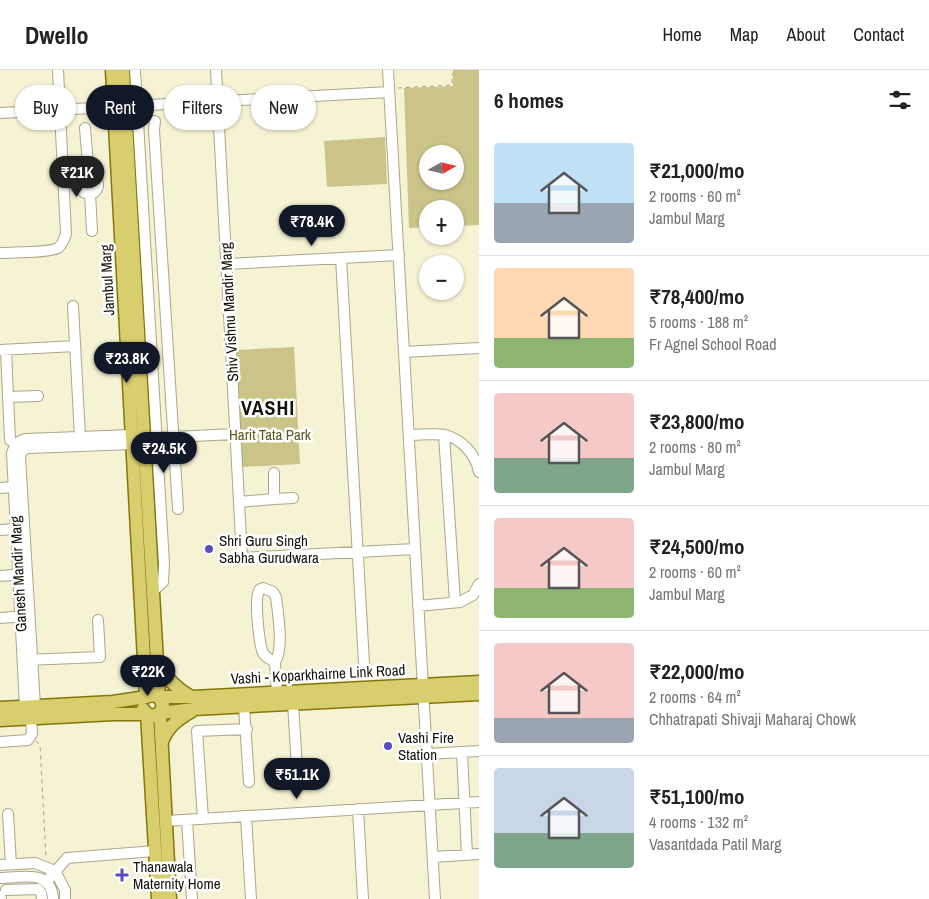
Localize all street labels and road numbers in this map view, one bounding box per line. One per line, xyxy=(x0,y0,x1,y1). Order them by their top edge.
street label: Shiv Vishnu Mandir Marg xyxy=(215,242,243,382)
street label: Jambul Marg xyxy=(95,244,119,316)
street label: Ganesh Mandir Marg xyxy=(4,515,32,633)
street label: Vashi - Koparkhairne Link Road xyxy=(230,659,406,689)

